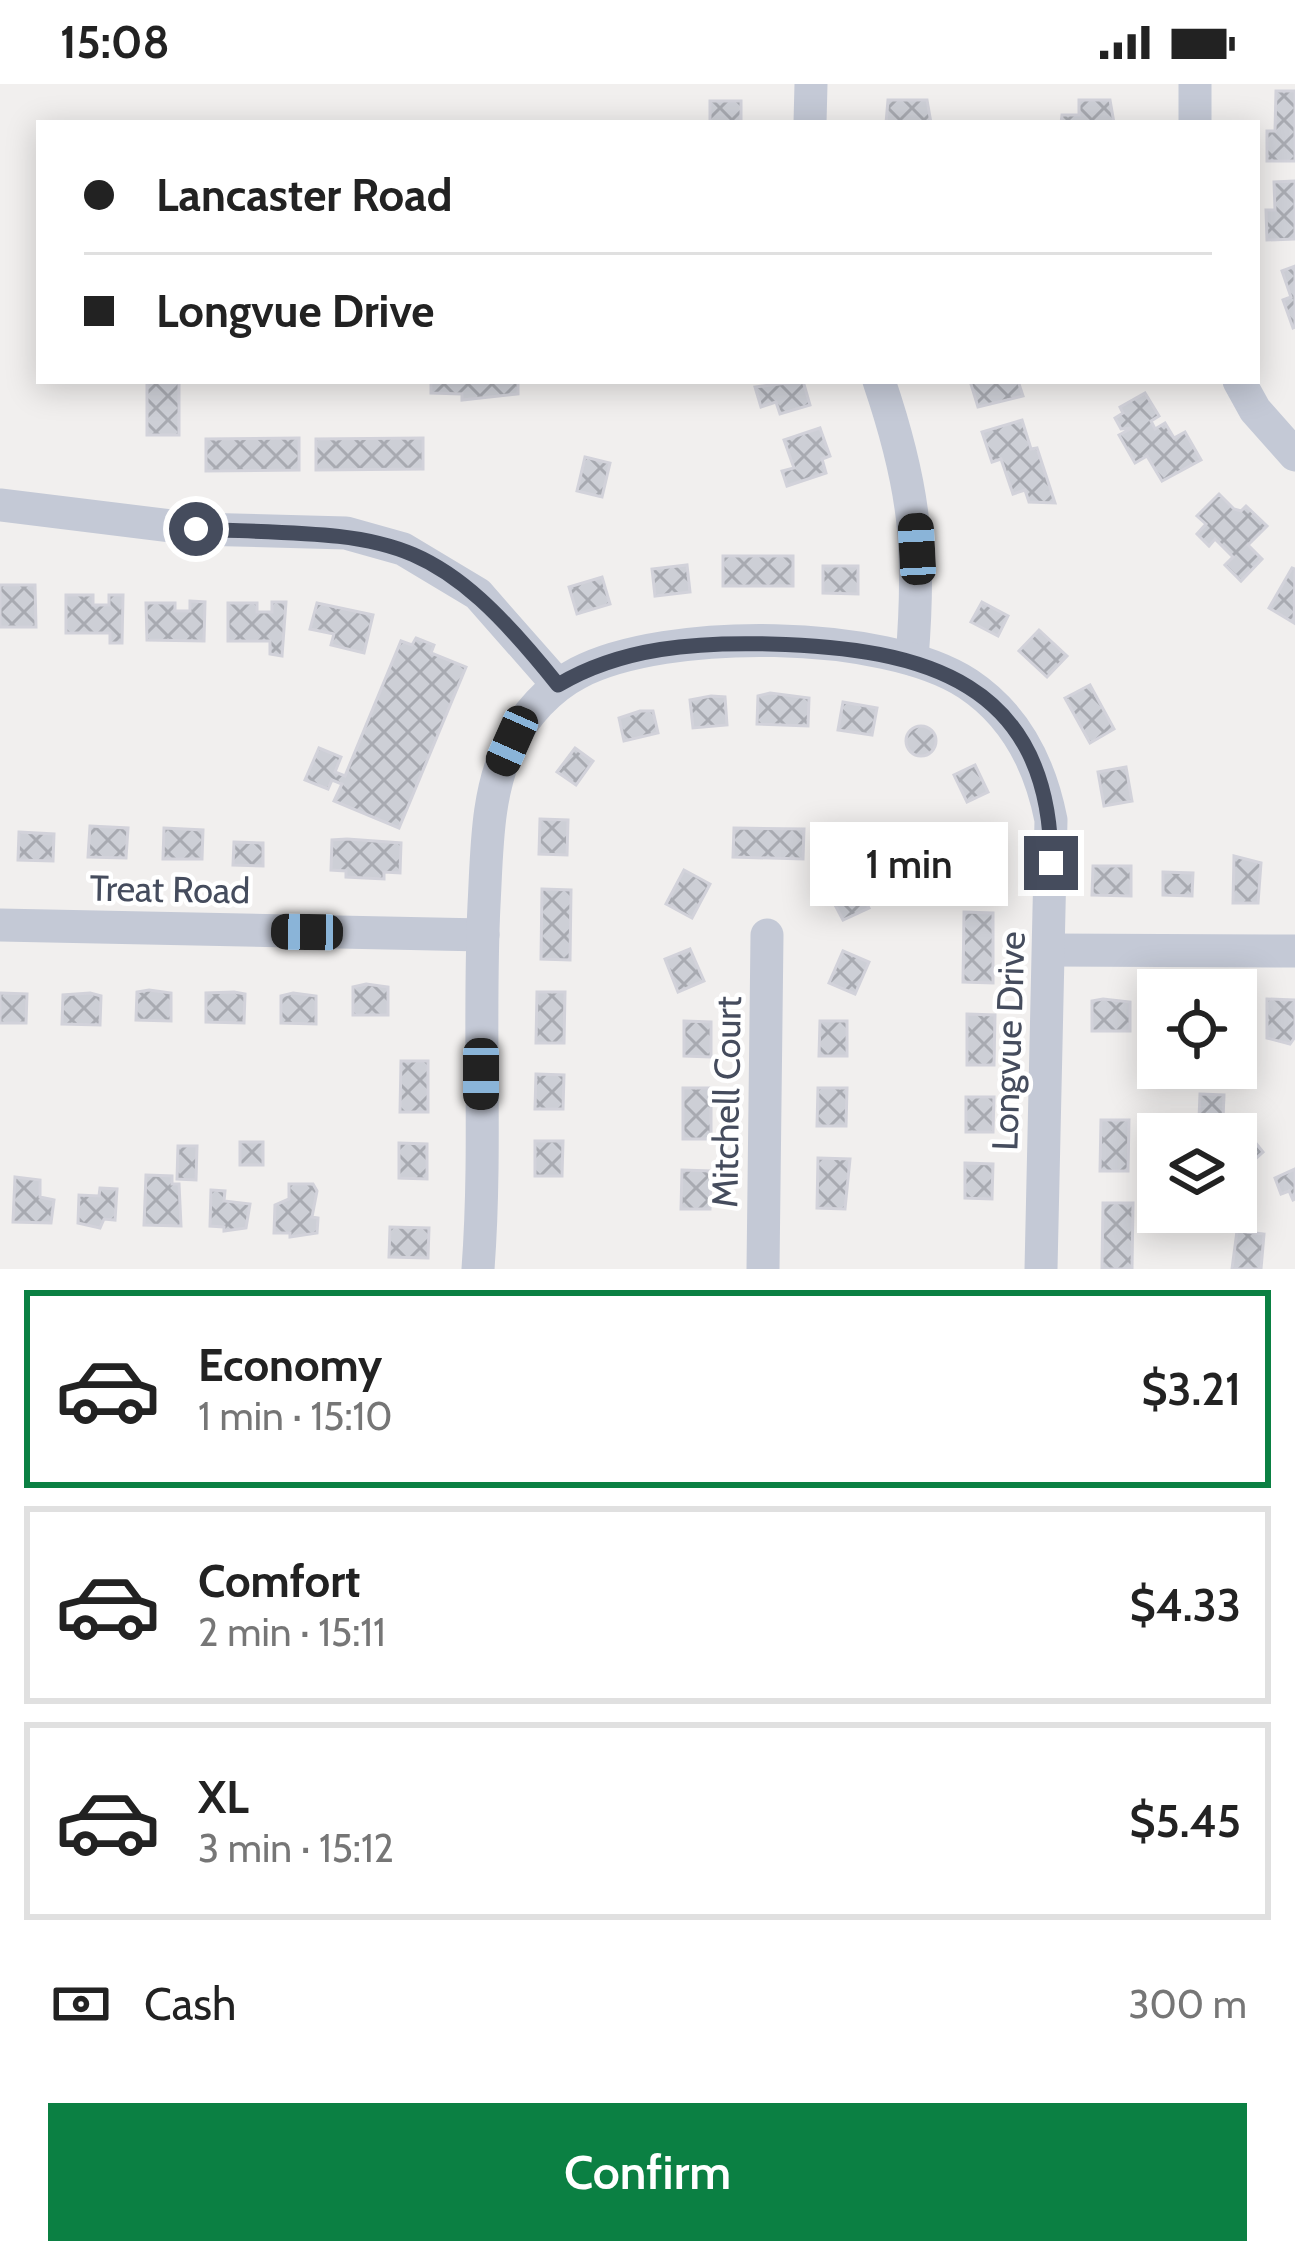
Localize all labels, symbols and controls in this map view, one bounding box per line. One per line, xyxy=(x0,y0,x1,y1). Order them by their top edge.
text: 15:08 xyxy=(60,15,170,69)
text: Lancaster Road xyxy=(156,168,452,222)
text: Longvue Drive xyxy=(156,284,435,338)
route start xyxy=(169,502,223,556)
car xyxy=(897,512,937,586)
car xyxy=(481,701,543,781)
callout: 1 min xyxy=(811,821,1009,905)
route end xyxy=(1024,836,1078,890)
text: 1 min xyxy=(865,840,953,888)
street label: Treat Road xyxy=(89,866,251,912)
car xyxy=(271,913,343,951)
street label: Longvue Drive xyxy=(982,931,1034,1151)
map controls xyxy=(1137,969,1257,1233)
button: locate xyxy=(1137,969,1257,1089)
street label: Mitchell Court xyxy=(702,996,750,1208)
car xyxy=(463,1038,499,1110)
button: layers xyxy=(1137,1113,1257,1233)
icon: car xyxy=(54,1335,162,1443)
text: Economy xyxy=(198,1338,382,1392)
text: $3.21 xyxy=(1141,1362,1241,1416)
text: 1 min · 15:10 xyxy=(198,1392,392,1440)
icon: car xyxy=(54,1551,162,1659)
text: Comfort xyxy=(198,1554,361,1608)
text: $4.33 xyxy=(1130,1578,1241,1632)
text: 2 min · 15:11 xyxy=(198,1608,386,1656)
icon: car xyxy=(54,1767,162,1875)
text: XL xyxy=(198,1770,249,1824)
text: $5.45 xyxy=(1129,1794,1241,1848)
text: 3 min · 15:12 xyxy=(198,1824,394,1872)
icon: cash xyxy=(48,1971,114,2037)
text: Cash xyxy=(144,1977,236,2031)
text: 300 m xyxy=(1128,1980,1247,2028)
button: Confirm xyxy=(48,2103,1247,2241)

